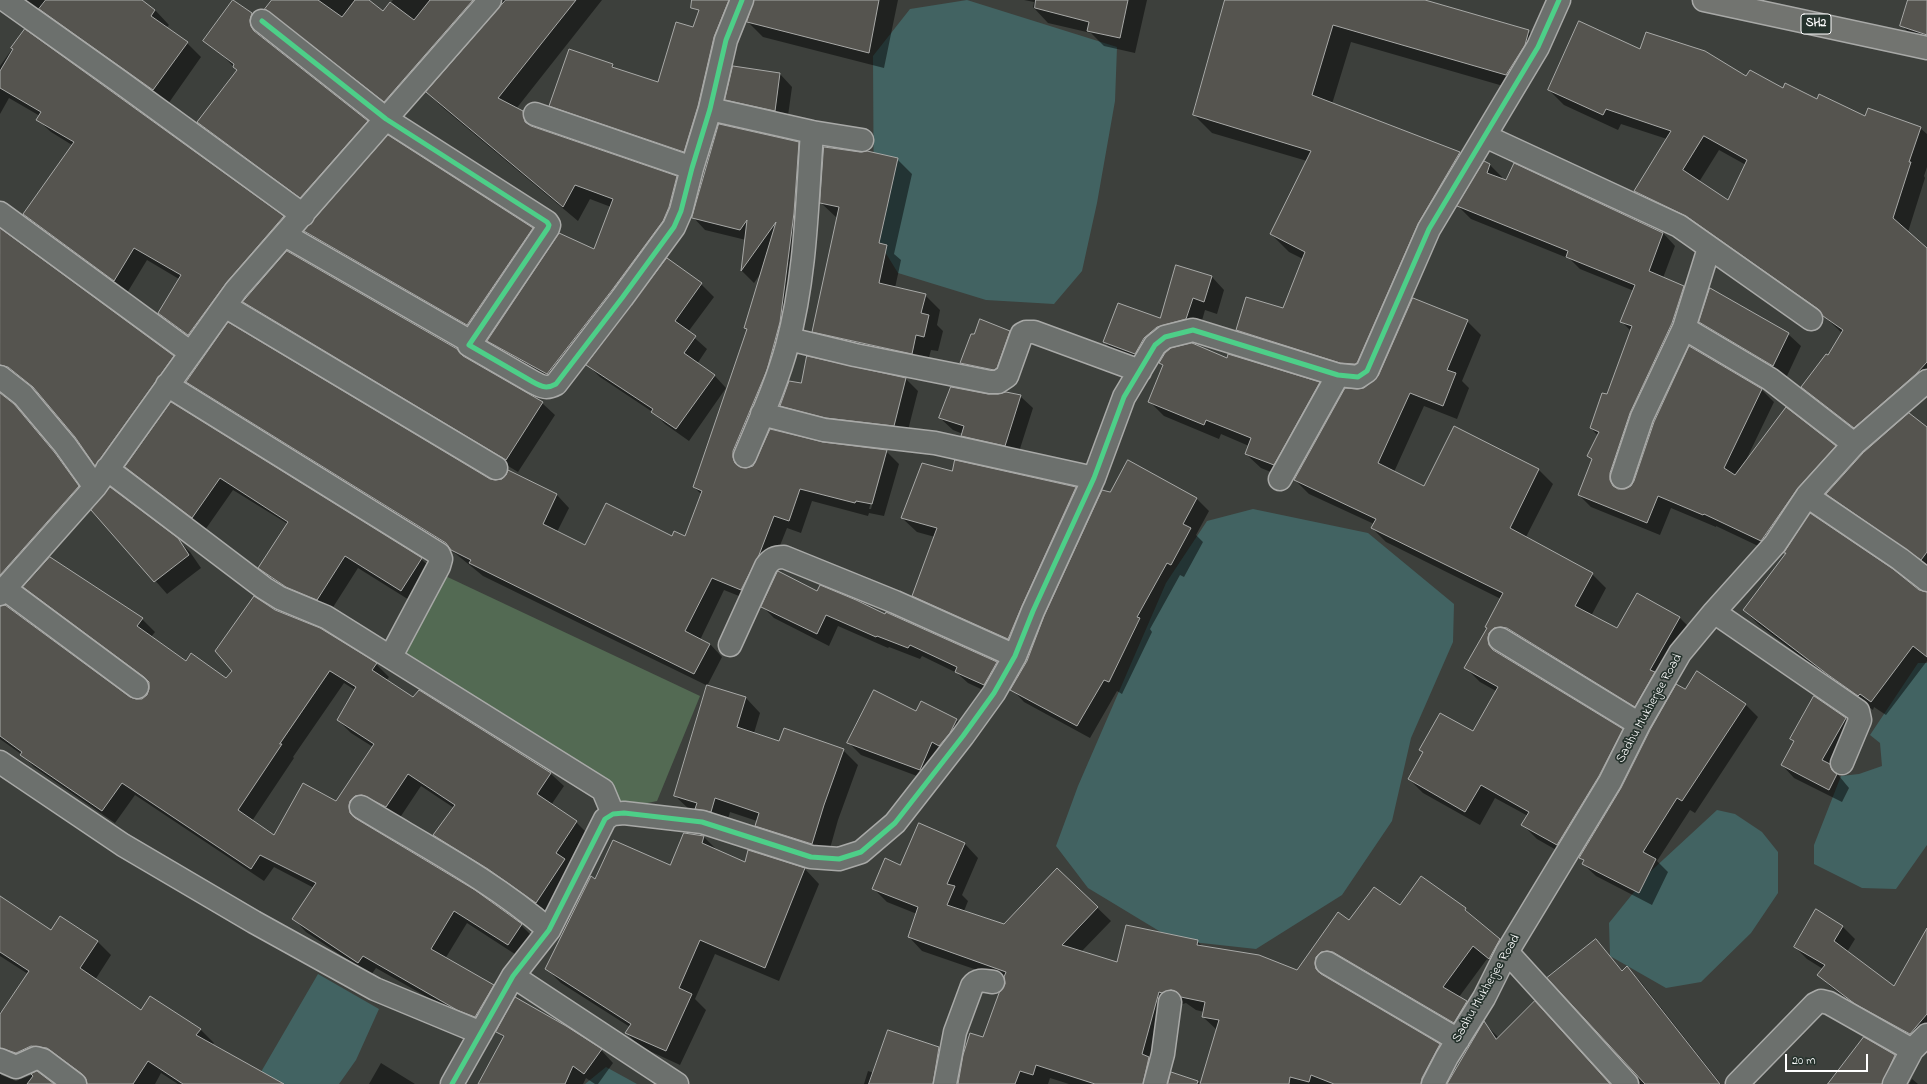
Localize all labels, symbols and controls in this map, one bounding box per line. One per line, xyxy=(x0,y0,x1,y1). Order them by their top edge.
road number: SH2 xyxy=(1801,14,1831,34)
street label: Sadhu Mukherjee Road xyxy=(1614,652,1686,766)
street label: Sadhu Mukherjee Road xyxy=(1450,932,1524,1046)
scale bar xyxy=(1787,1046,1870,1072)
text: 20 m xyxy=(1792,1052,1815,1070)

